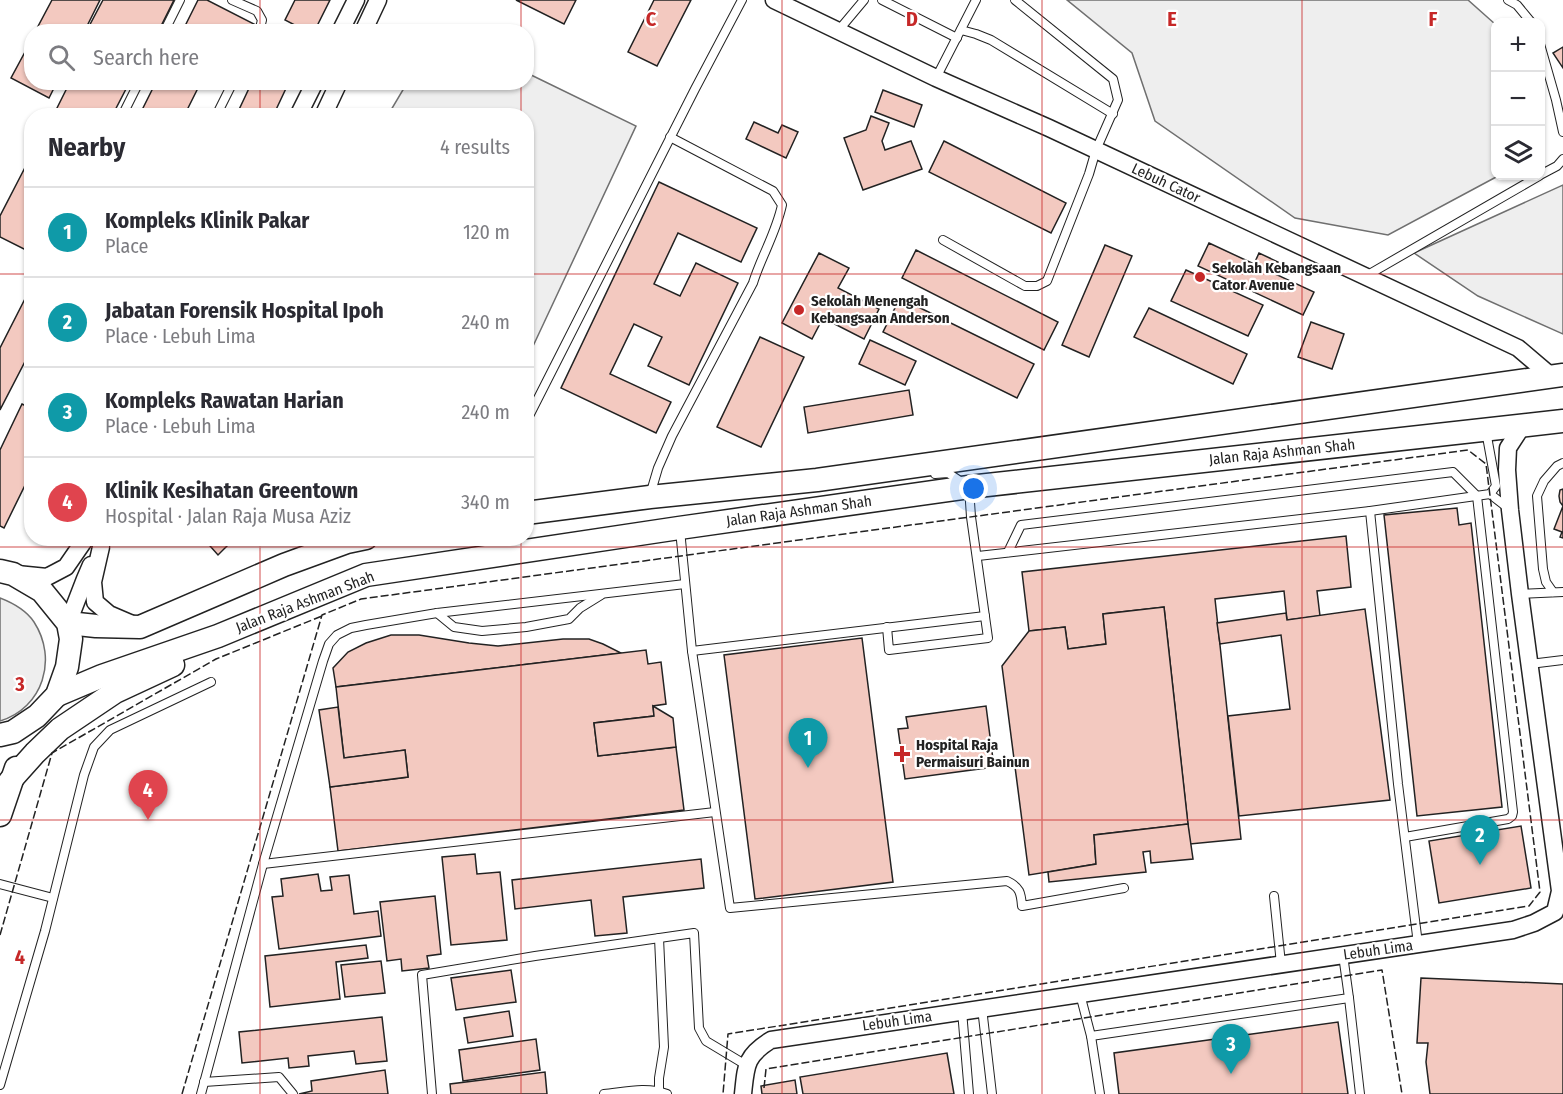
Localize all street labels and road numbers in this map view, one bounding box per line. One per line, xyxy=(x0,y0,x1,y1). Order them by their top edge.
street label: Lebuh Cator xyxy=(1129,159,1204,207)
street label: Jalan Raja Ashman Shah xyxy=(1208,435,1356,469)
street label: Jalan Raja Ashman Shah xyxy=(725,492,873,530)
street label: Jalan Raja Ashman Shah xyxy=(233,567,377,637)
street label: Lebuh Lima xyxy=(1342,936,1414,964)
street label: Lebuh Lima xyxy=(861,1007,933,1035)

